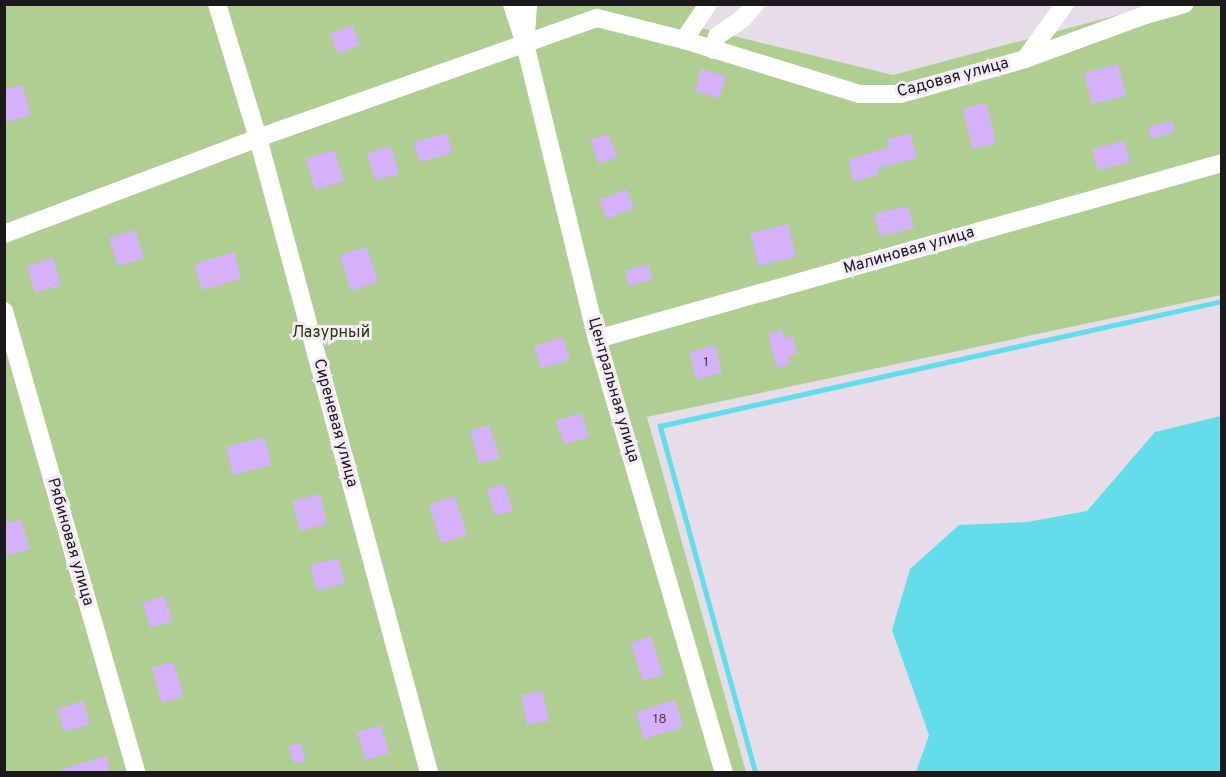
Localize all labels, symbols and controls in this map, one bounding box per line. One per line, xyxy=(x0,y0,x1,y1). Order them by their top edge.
street label: Садовая улица xyxy=(895,54,1011,102)
street label: Малиновая улица xyxy=(841,223,977,279)
street label: Центральная улица xyxy=(583,315,643,465)
park label: Лазурный xyxy=(292,323,370,343)
house number: 1 xyxy=(703,355,709,371)
street label: Сиреневая улица xyxy=(309,357,361,489)
street label: Рябиновая улица xyxy=(43,476,97,608)
house number: 18 xyxy=(653,712,667,728)

